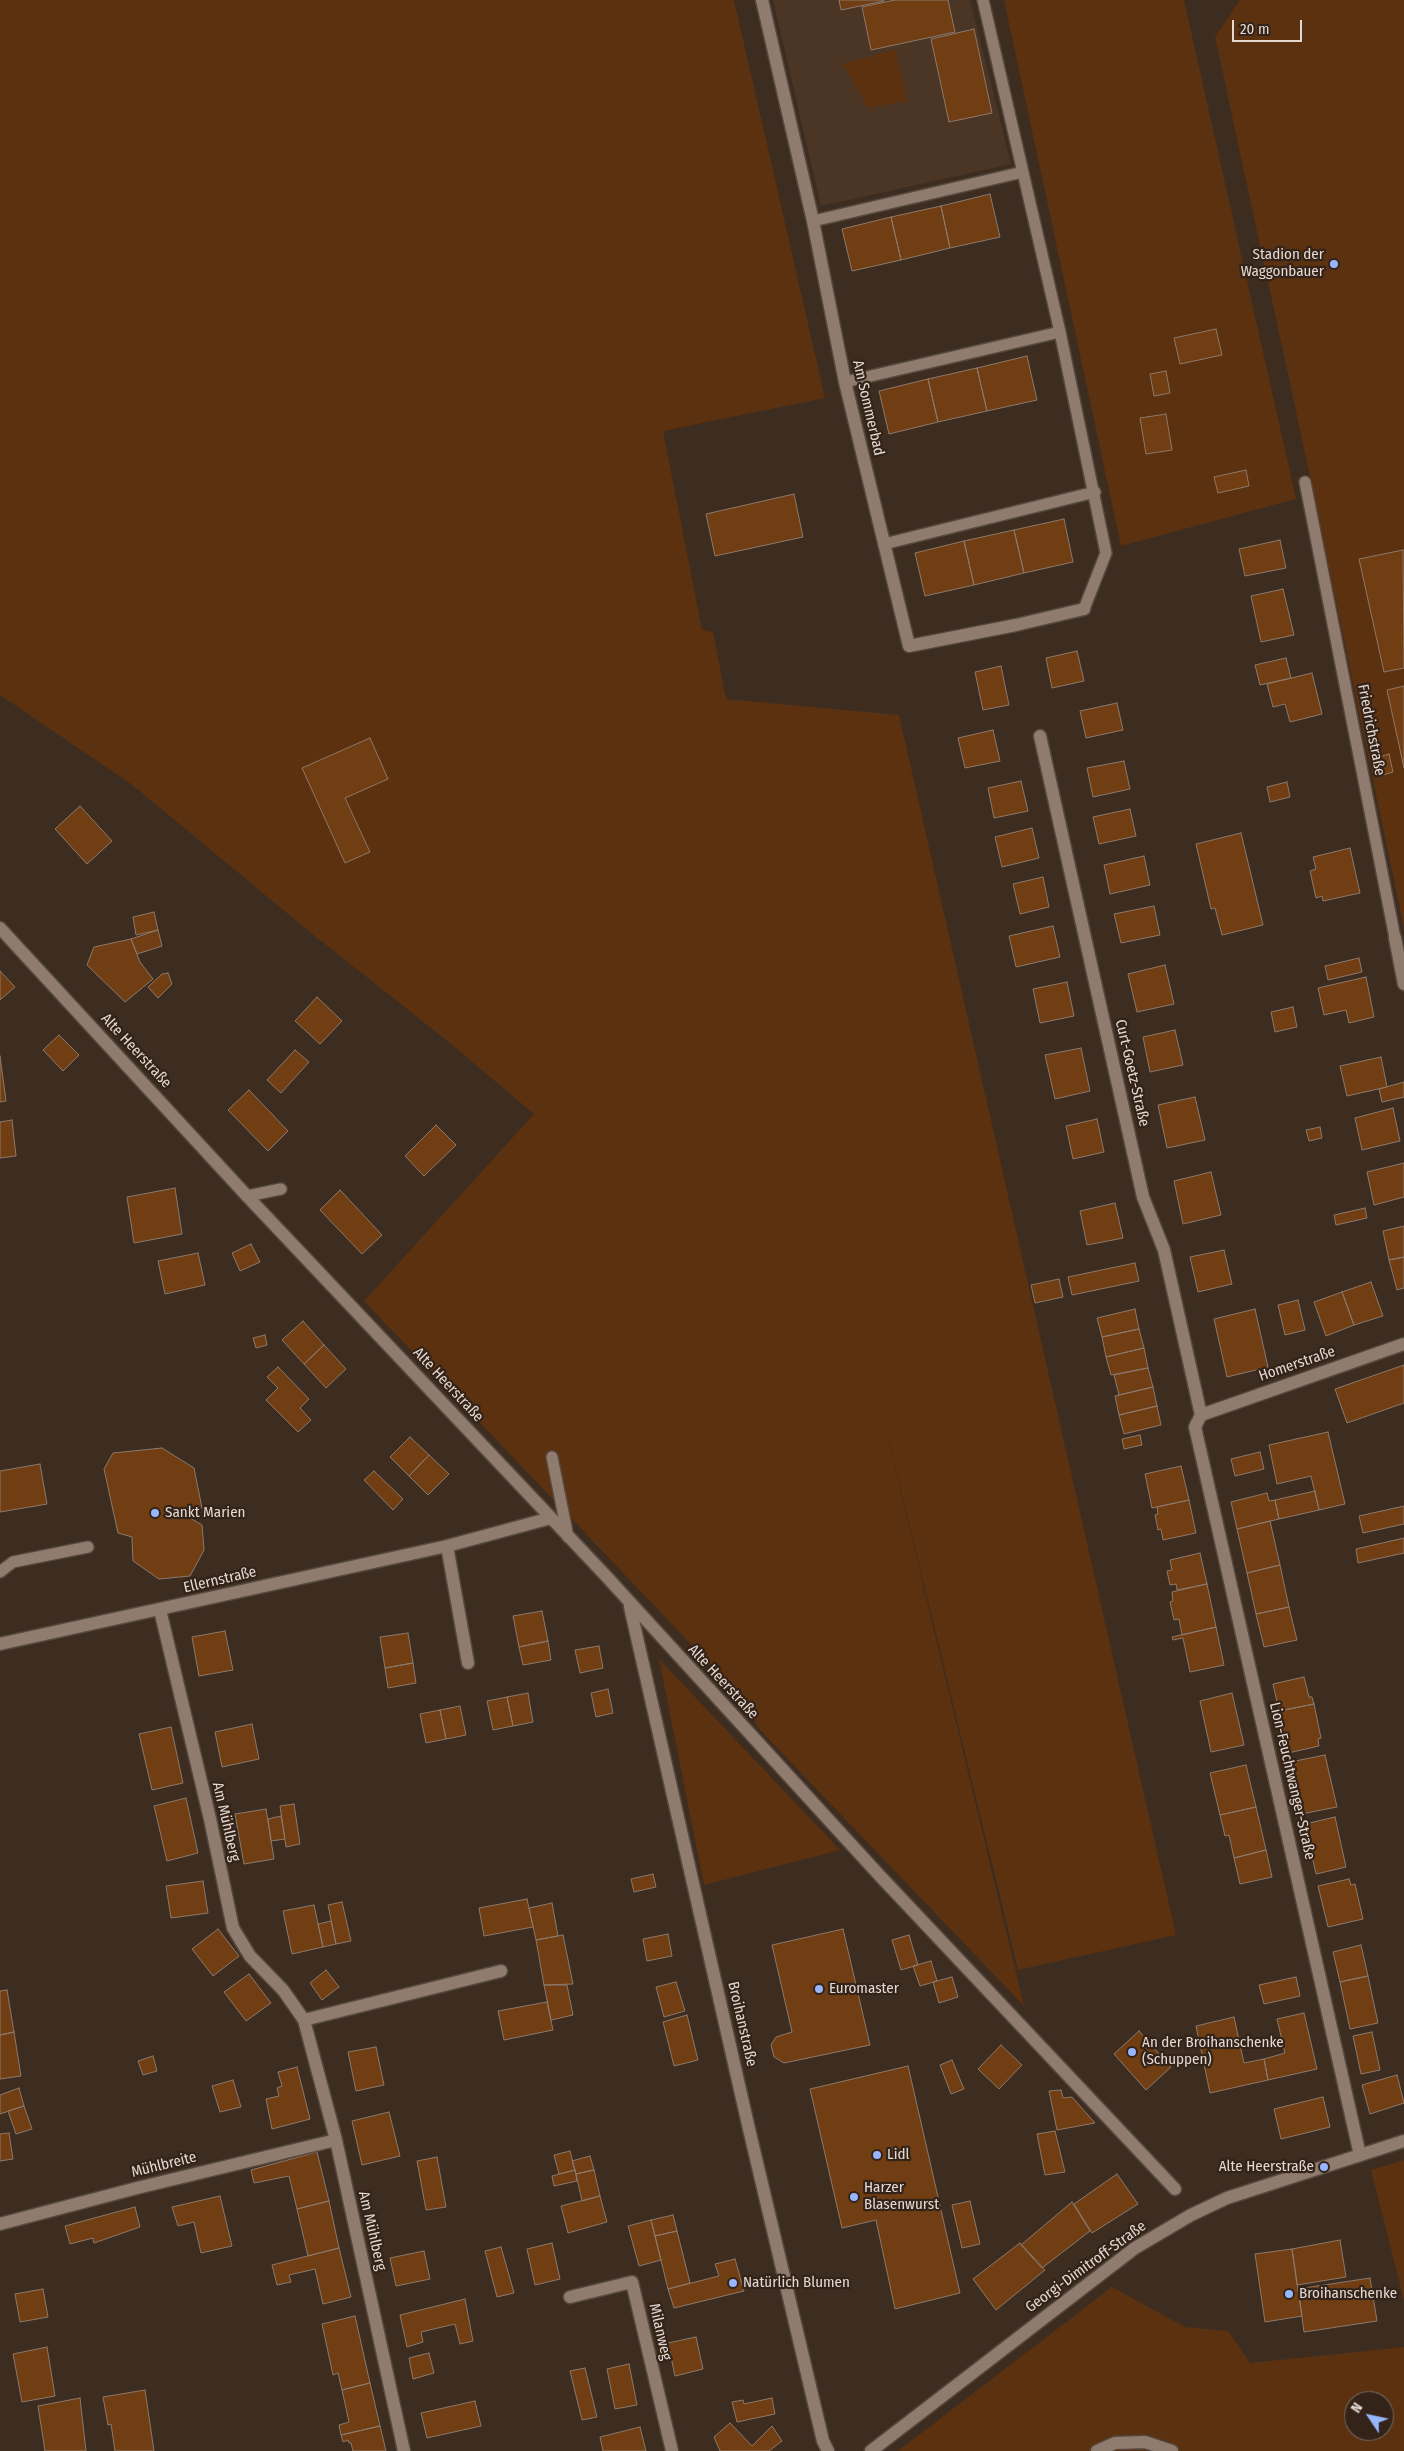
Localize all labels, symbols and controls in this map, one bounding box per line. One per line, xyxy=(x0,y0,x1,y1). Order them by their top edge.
scale bar xyxy=(1234,10,1304,42)
text: 20 m xyxy=(1240,20,1270,38)
place label: Stadion der Waggonbauer xyxy=(1241,246,1324,281)
marker: Stadion der Waggonbauer xyxy=(1328,258,1340,270)
street label: Am Sommerbad xyxy=(848,359,888,457)
street label: Friedrichstraße xyxy=(1353,683,1389,777)
street label: Alte Heerstraße xyxy=(97,1010,175,1092)
street label: Curt-Goetz-Straße xyxy=(1111,1018,1153,1128)
street label: Homerstraße xyxy=(1256,1342,1338,1386)
street label: Alte Heerstraße xyxy=(409,1344,487,1426)
place label: Sankt Marien xyxy=(165,1504,245,1522)
marker: Sankt Marien xyxy=(149,1507,161,1519)
street label: Ellernstraße xyxy=(182,1563,258,1597)
street label: Alte Heerstraße xyxy=(684,1641,762,1723)
street label: Lion-Feuchtwanger-Straße xyxy=(1265,1701,1319,1861)
street label: Am Mühlberg xyxy=(208,1781,244,1863)
street label: Broihanstraße xyxy=(723,1980,761,2068)
place label: Euromaster xyxy=(829,1980,899,1998)
marker: Euromaster xyxy=(813,1983,825,1995)
place label: An der Broihanschenke (Schuppen) xyxy=(1142,2034,1284,2069)
marker: An der Broihanschenke (Schuppen) xyxy=(1126,2046,1138,2058)
place label: Lidl xyxy=(887,2146,909,2164)
street label: Mühlbreite xyxy=(130,2148,198,2182)
marker: Lidl xyxy=(871,2149,883,2161)
place label: Alte Heerstraße xyxy=(1219,2158,1314,2176)
marker: Alte Heerstraße xyxy=(1318,2161,1330,2173)
place label: Harzer Blasenwurst xyxy=(864,2179,939,2214)
street label: Am Mühlberg xyxy=(354,2190,390,2272)
marker: Harzer Blasenwurst xyxy=(848,2191,860,2203)
street label: Georgi-Dimitroff-Straße xyxy=(1022,2217,1150,2317)
place label: Natürlich Blumen xyxy=(743,2274,850,2292)
marker: Natürlich Blumen xyxy=(727,2277,739,2289)
place label: Broihanschenke xyxy=(1299,2285,1397,2303)
marker: Broihanschenke xyxy=(1283,2288,1295,2300)
street label: Milanweg xyxy=(645,2302,675,2362)
north arrow xyxy=(1344,2391,1394,2441)
text: N xyxy=(1348,2400,1366,2416)

